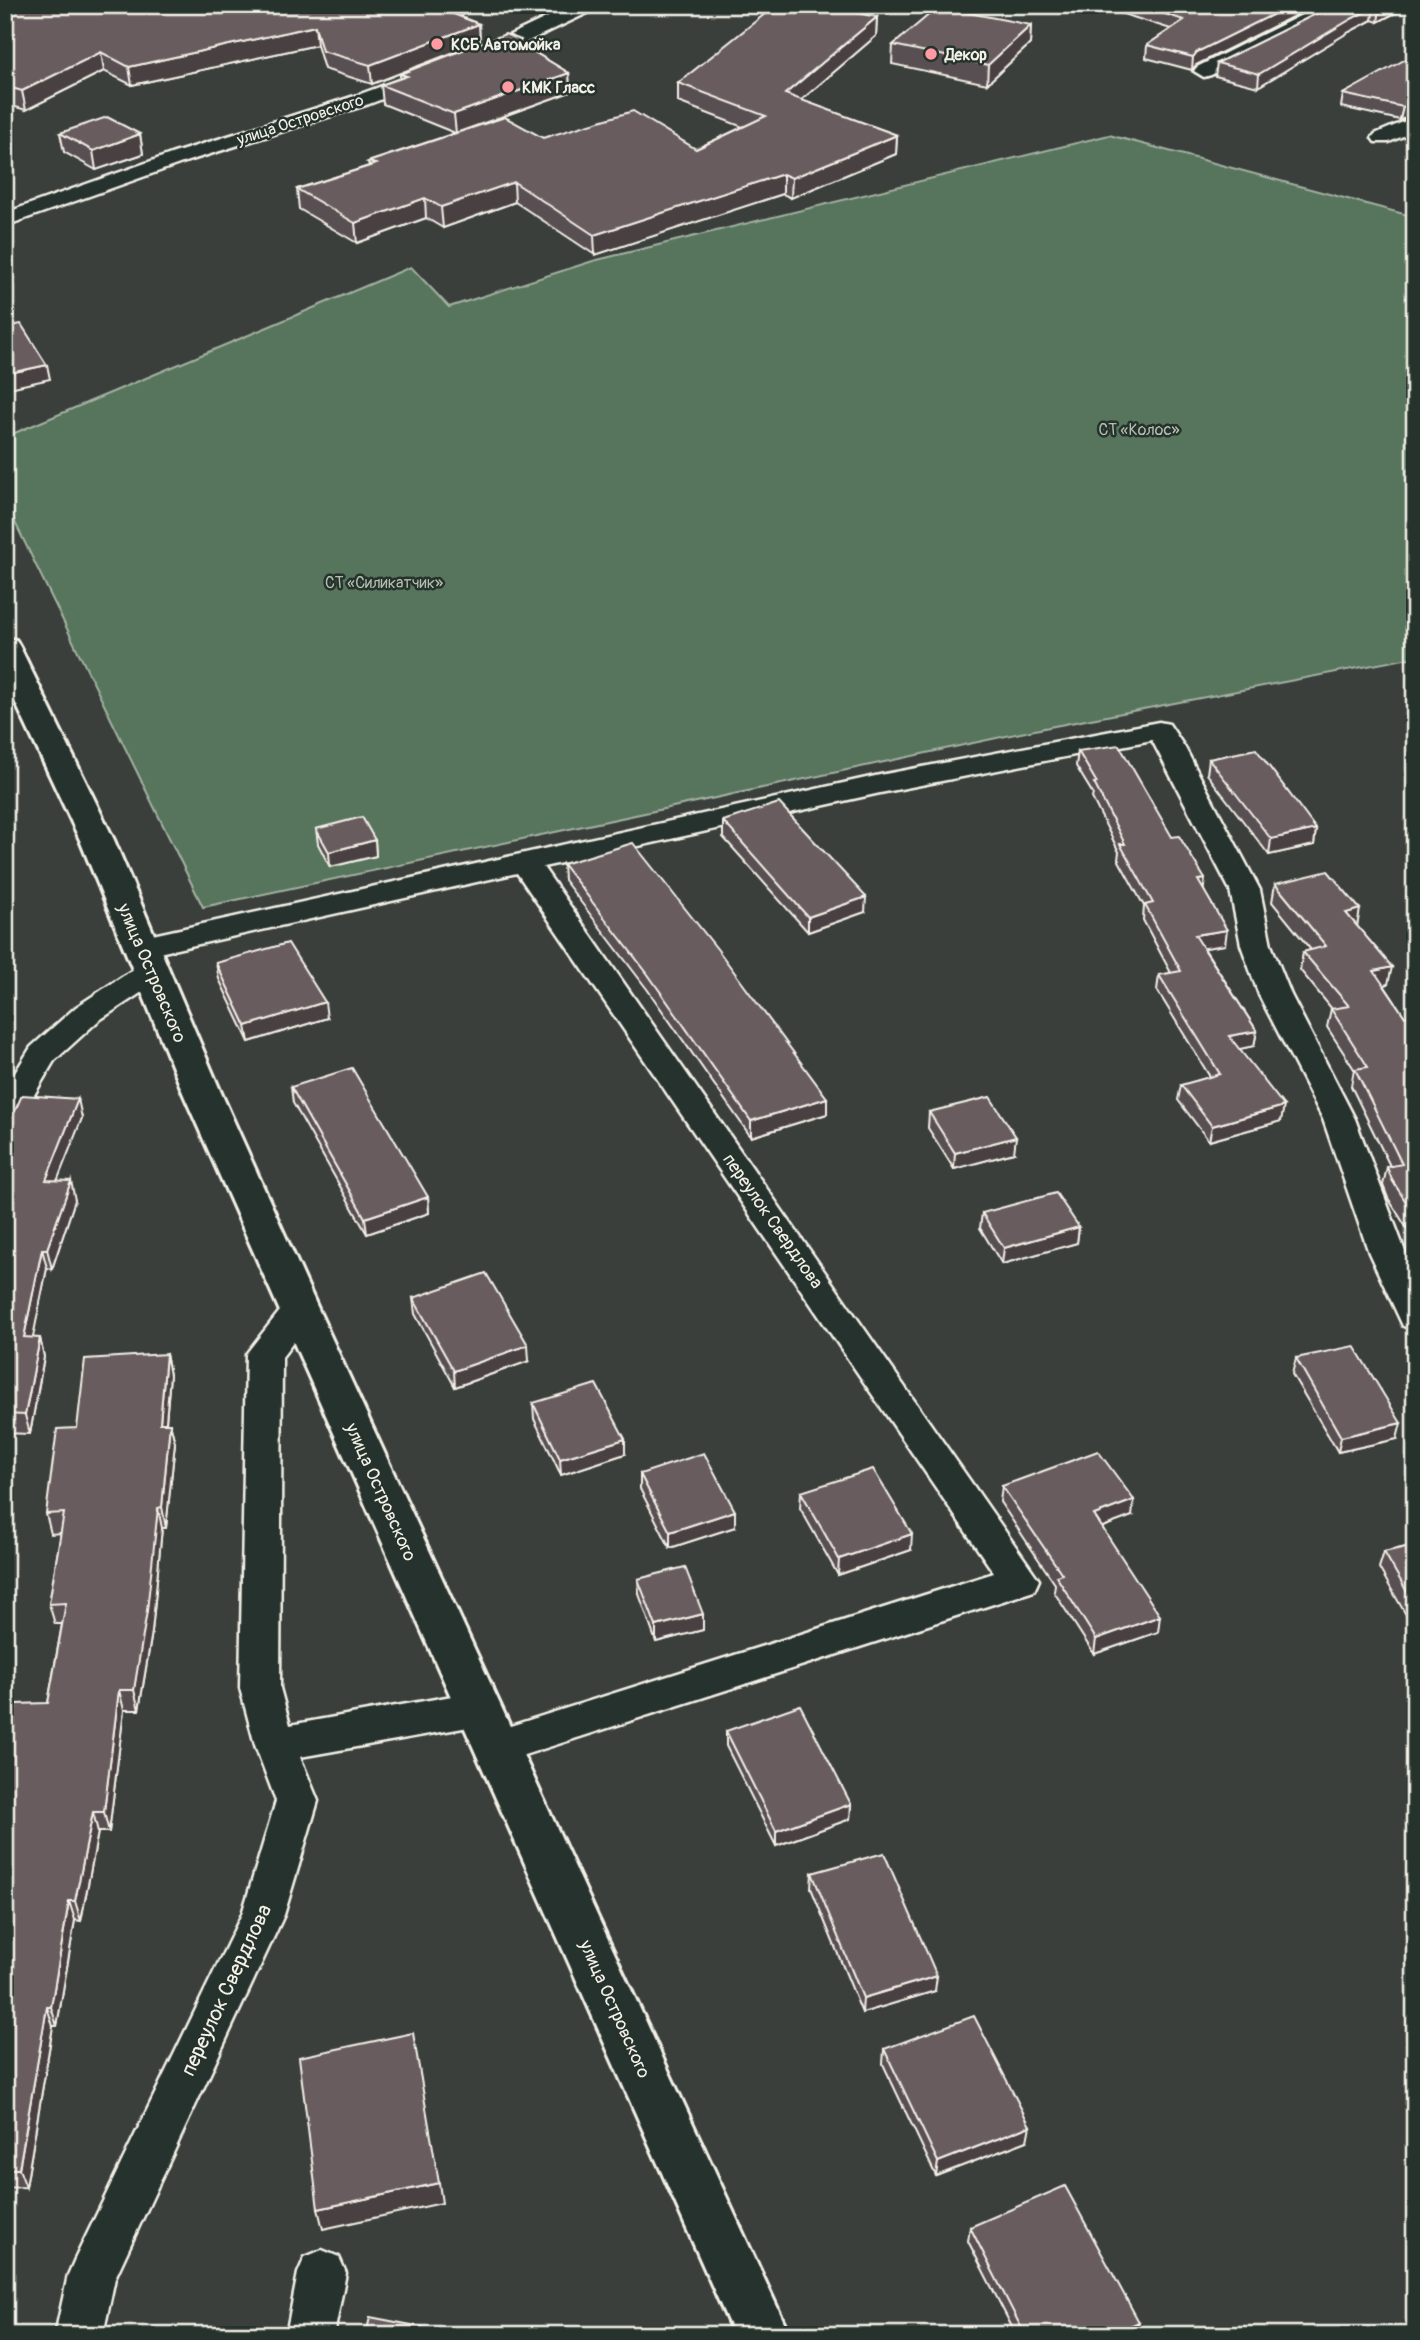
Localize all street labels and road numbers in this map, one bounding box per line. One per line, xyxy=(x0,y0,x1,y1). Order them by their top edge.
street label: улица Островского xyxy=(233,90,367,150)
street label: улица Островского xyxy=(111,899,191,1047)
street label: переулок Свердлова xyxy=(717,1149,828,1293)
street label: улица Островского xyxy=(339,1419,421,1565)
street label: переулок Свердлова xyxy=(175,1900,278,2080)
street label: улица Островского xyxy=(573,1936,655,2082)

